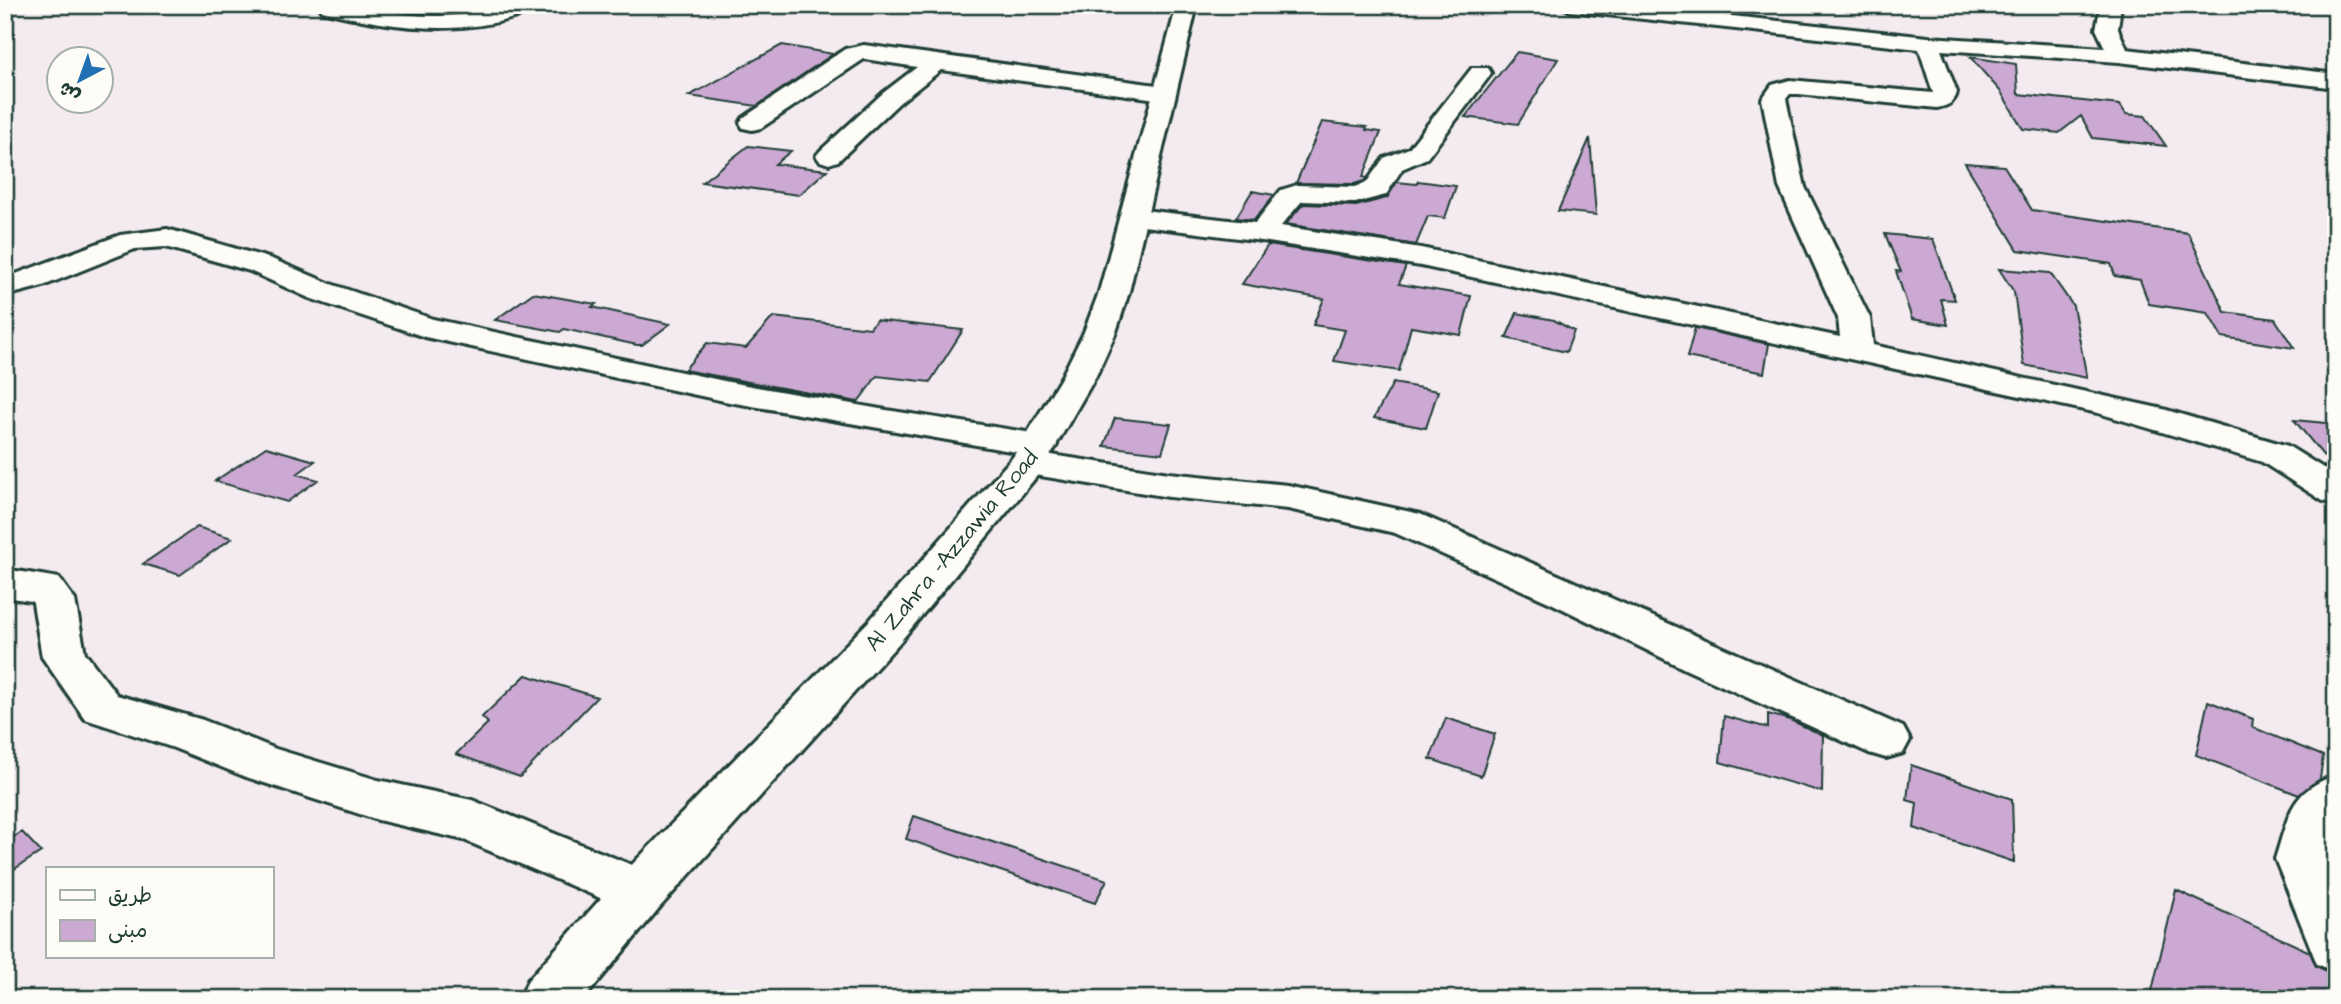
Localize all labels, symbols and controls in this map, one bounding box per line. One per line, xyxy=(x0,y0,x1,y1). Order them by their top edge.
north arrow xyxy=(46,46,116,116)
text: ش xyxy=(53,75,87,109)
street label: Al Zahra -Azzawia Road xyxy=(858,443,1046,658)
legend xyxy=(46,867,273,958)
text: طريق xyxy=(108,881,152,910)
text: مبنى xyxy=(108,916,147,945)

